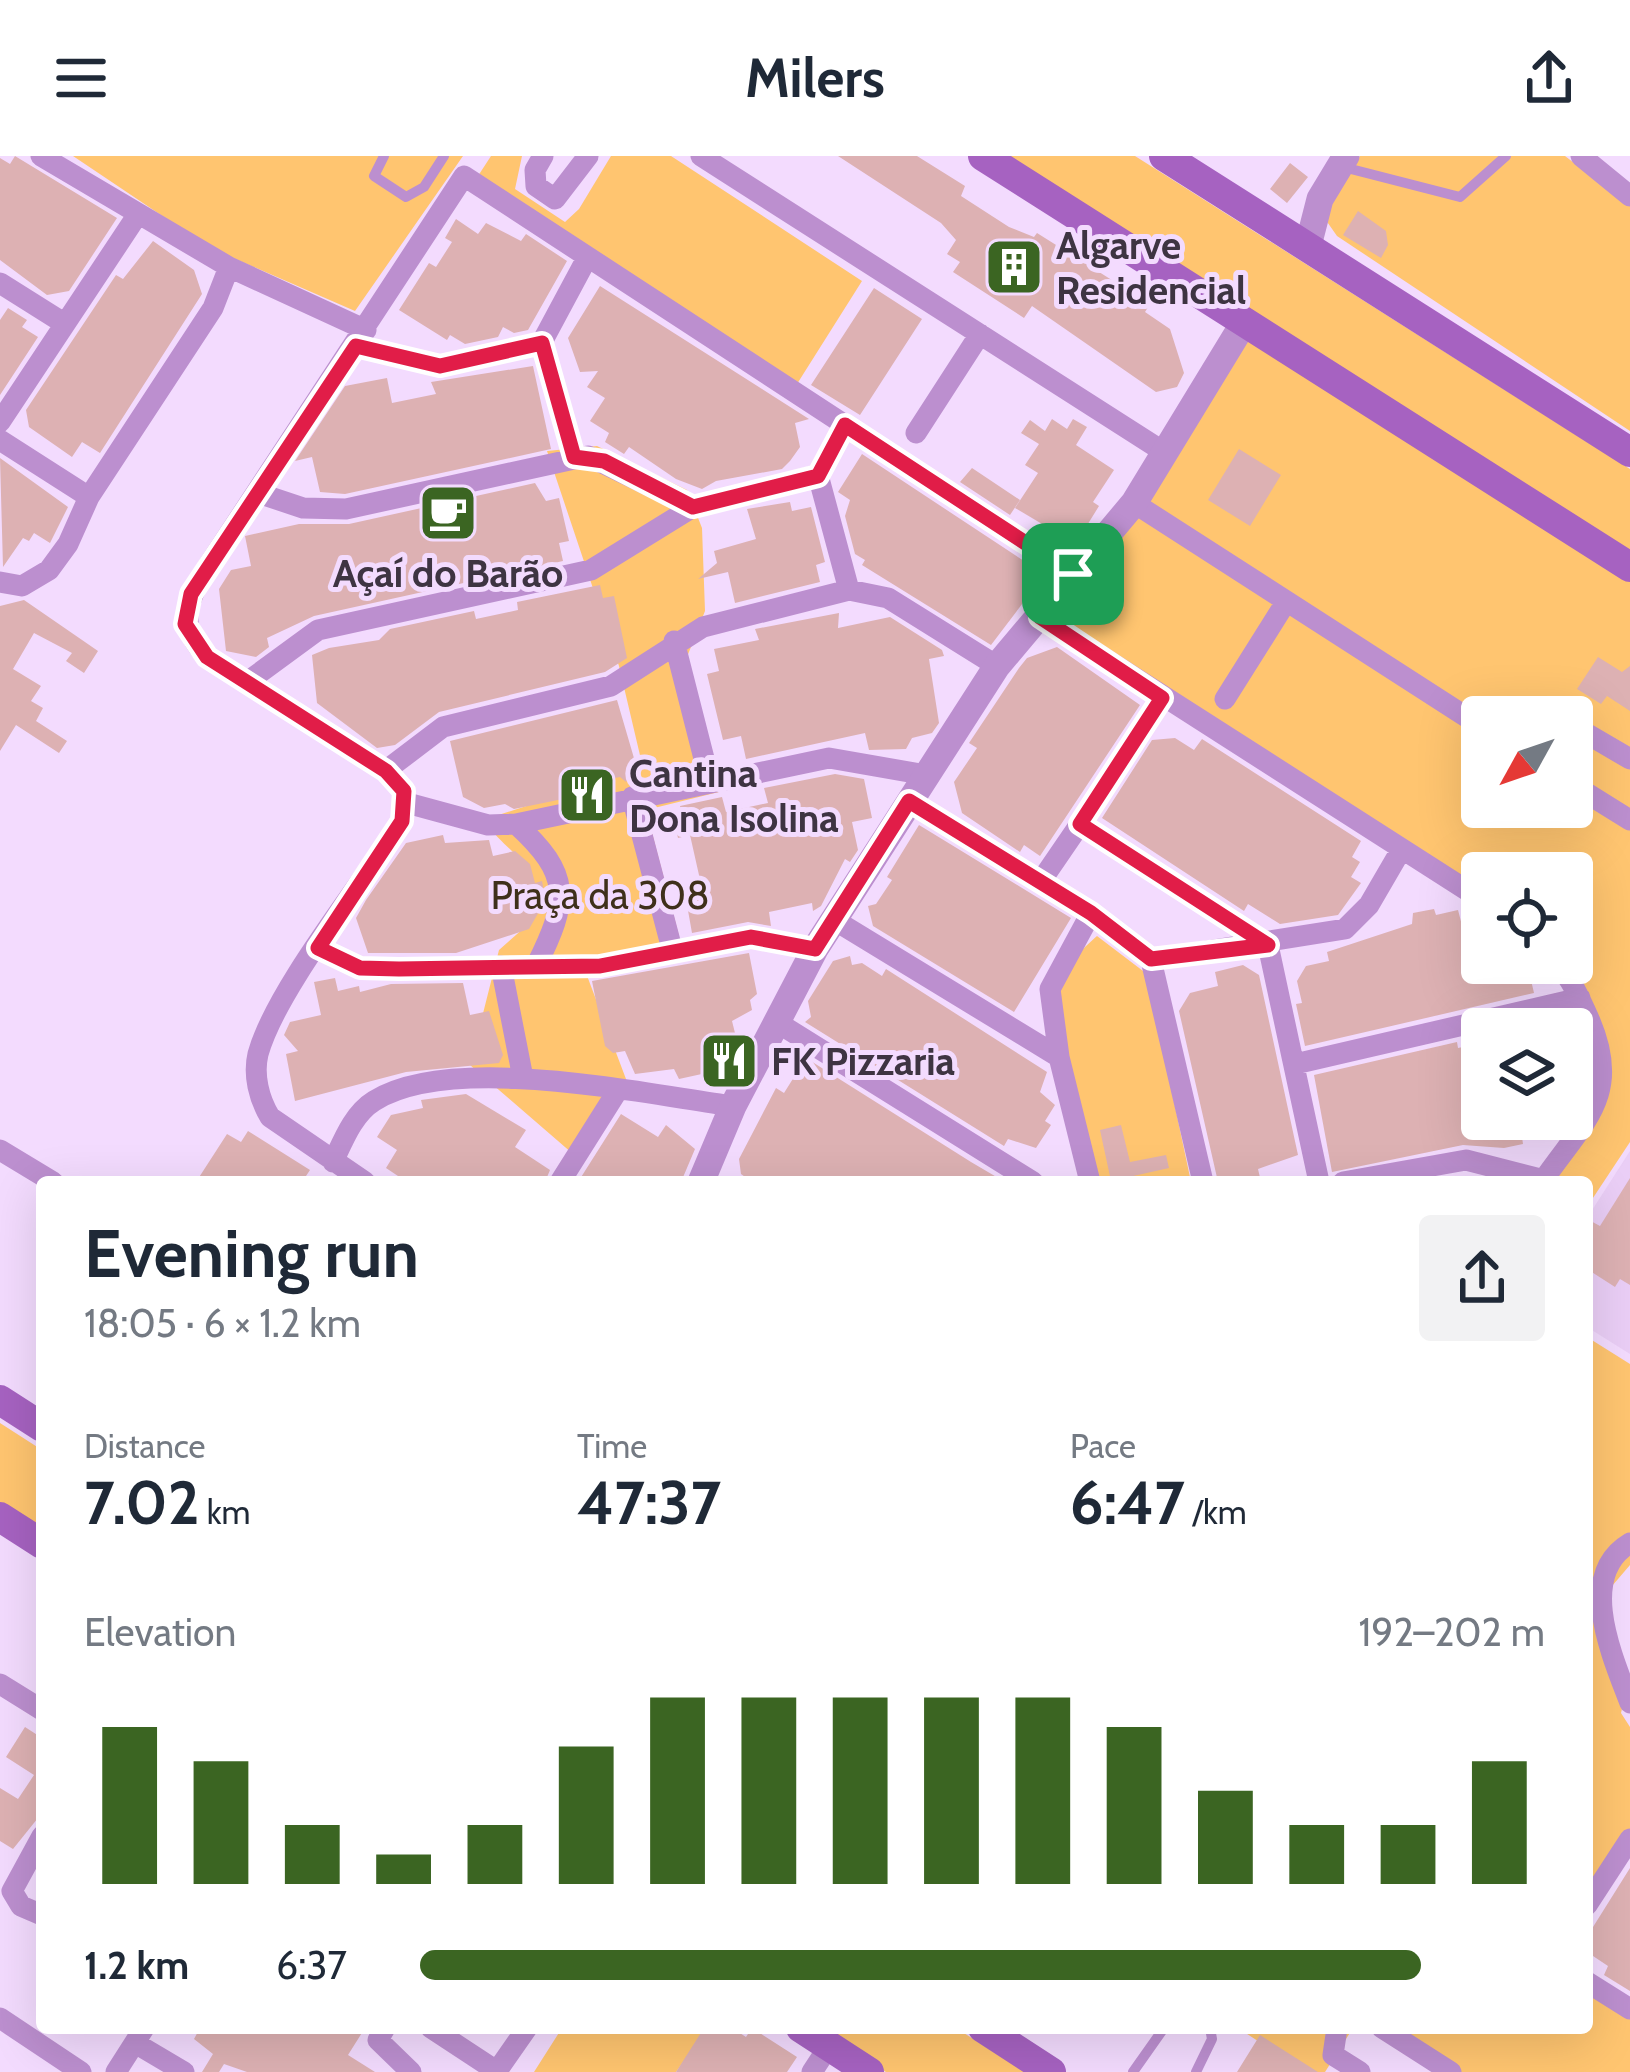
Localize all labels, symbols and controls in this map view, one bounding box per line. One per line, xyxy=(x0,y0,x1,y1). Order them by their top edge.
icon: menu xyxy=(48,45,114,111)
text: Milers xyxy=(745,45,885,111)
icon: share xyxy=(1516,45,1582,111)
place label: Algarve Residencial xyxy=(1056,221,1246,314)
building icon: Algarve Residencial xyxy=(983,236,1045,298)
cafe icon: Açaí do Barão xyxy=(417,482,479,544)
pin xyxy=(1022,523,1124,625)
icon: arrive xyxy=(1040,541,1106,607)
place label: Açaí do Barão xyxy=(333,549,563,597)
north arrow xyxy=(1461,696,1593,828)
map controls xyxy=(1461,696,1593,1140)
place label: Cantina Dona Isolina xyxy=(629,749,839,842)
restaurant icon: Cantina Dona Isolina xyxy=(556,764,618,826)
button: locate xyxy=(1461,852,1593,984)
park label: Praça da 308 xyxy=(490,871,710,919)
button: layers xyxy=(1461,1008,1593,1140)
restaurant icon: FK Pizzaria xyxy=(698,1030,760,1092)
place label: FK Pizzaria xyxy=(771,1037,955,1085)
text: Evening run xyxy=(84,1213,419,1294)
button: share xyxy=(1419,1215,1545,1341)
text: 18:05 · 6 × 1.2 km xyxy=(84,1299,361,1347)
text: Distance xyxy=(84,1426,205,1466)
text: Time xyxy=(577,1426,647,1466)
text: Pace xyxy=(1070,1426,1136,1466)
text: 7.02 xyxy=(84,1466,199,1539)
text: 47:37 xyxy=(577,1466,721,1539)
text: 6:47 xyxy=(1070,1466,1185,1539)
text: km xyxy=(199,1492,251,1532)
text: /km xyxy=(1185,1492,1247,1532)
text: Elevation xyxy=(84,1608,236,1656)
text: 192–202 m xyxy=(1359,1608,1545,1656)
text: 1.2 km xyxy=(84,1941,189,1989)
text: 6:37 xyxy=(276,1941,347,1989)

